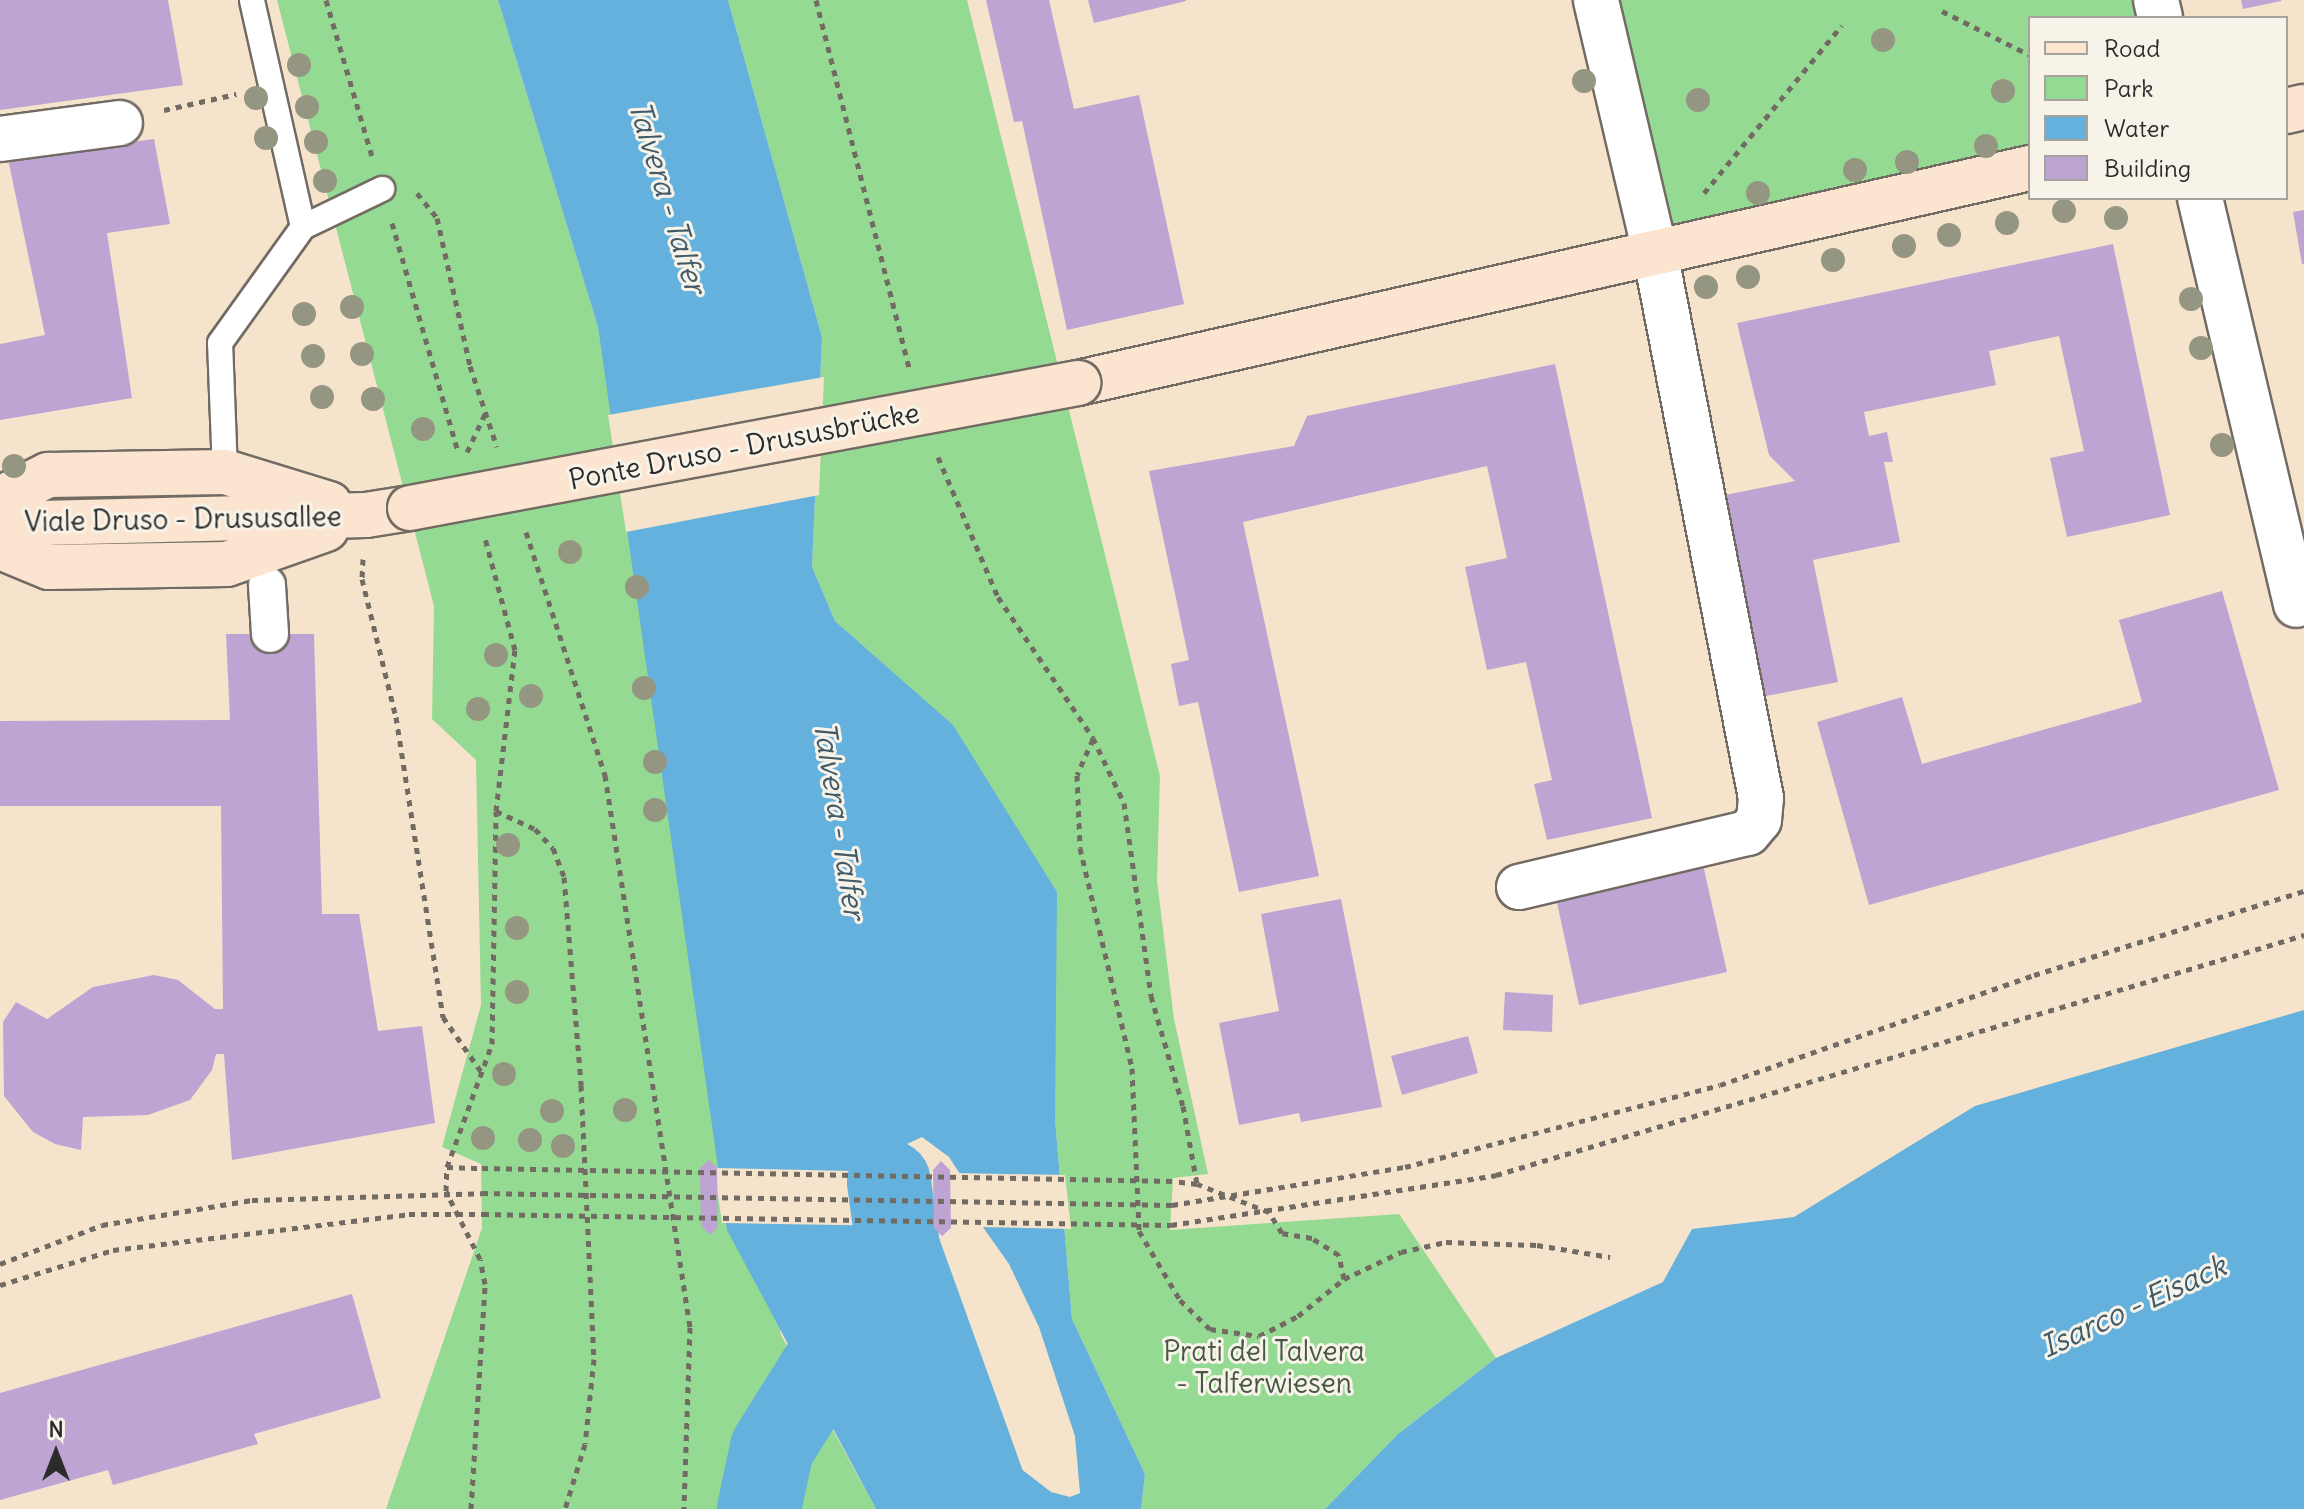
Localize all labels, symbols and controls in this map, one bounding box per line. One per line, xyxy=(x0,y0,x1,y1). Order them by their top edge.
legend xyxy=(2028,16,2288,200)
text: Road xyxy=(2104,33,2160,63)
text: Park xyxy=(2104,73,2154,103)
water label: Talvera - Talfer xyxy=(622,96,714,298)
text: Water xyxy=(2104,113,2169,143)
text: Building xyxy=(2104,153,2191,183)
street label: Ponte Druso - Drususbrücke xyxy=(566,396,922,496)
street label: Viale Druso - Drususallee xyxy=(24,499,342,539)
water label: Talvera - Talfer xyxy=(807,719,873,921)
water label: Isarco - Eisack xyxy=(2035,1247,2231,1365)
park label: Prati del Talvera - Talferwiesen xyxy=(1163,1334,1365,1400)
north arrow xyxy=(16,1413,96,1493)
text: N xyxy=(48,1415,64,1443)

